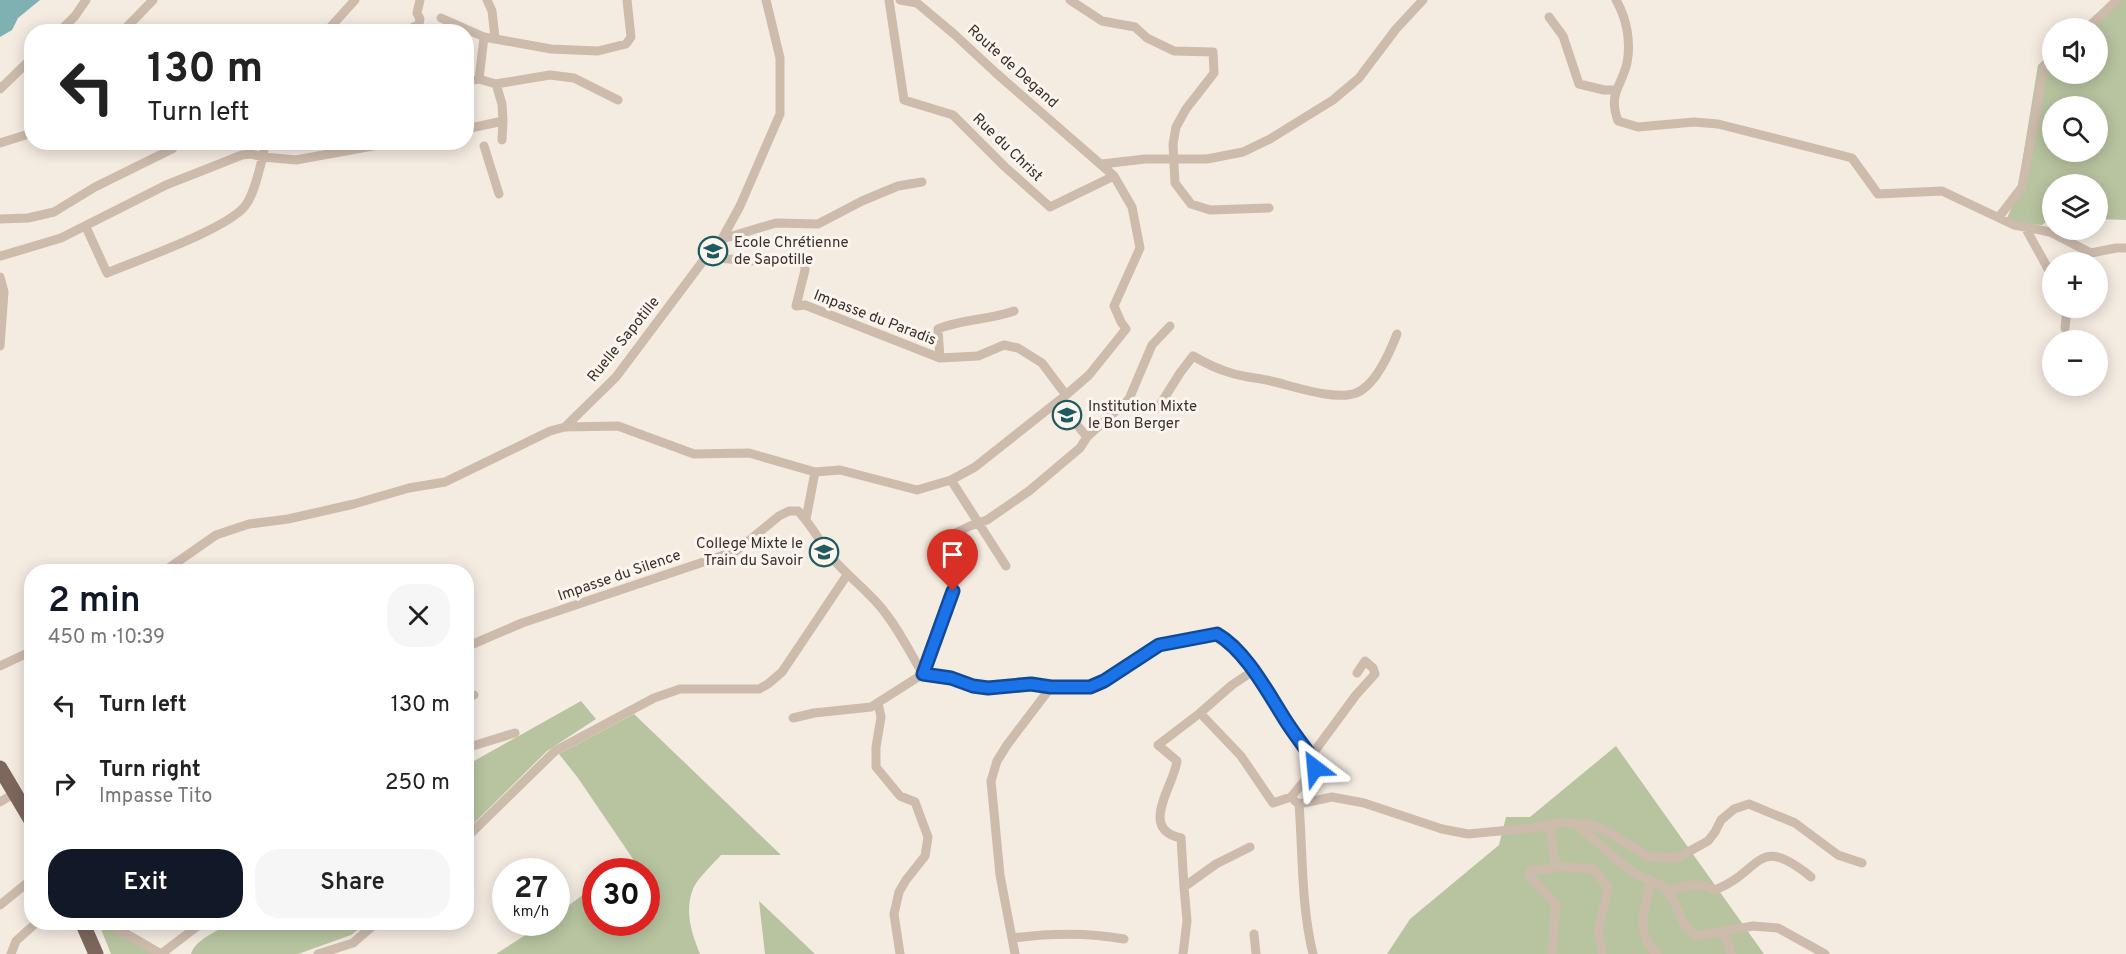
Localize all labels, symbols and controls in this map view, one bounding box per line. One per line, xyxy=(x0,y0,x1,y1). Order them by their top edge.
map controls xyxy=(2042,18,2108,396)
button: sound xyxy=(2042,18,2108,84)
street label: Route de Degand xyxy=(963,21,1061,113)
text: 130 m xyxy=(147,44,263,97)
icon: left xyxy=(48,48,126,126)
text: Turn left xyxy=(147,96,249,130)
button: search xyxy=(2042,96,2108,162)
street label: Rue du Christ xyxy=(968,110,1046,186)
button: layers xyxy=(2042,174,2108,240)
place label: Ecole Chrétienne de Sapotille xyxy=(734,234,849,270)
school or university icon: Ecole Chrétienne de Sapotille xyxy=(697,235,729,267)
button: + xyxy=(2042,252,2108,318)
street label: Impasse du Paradis xyxy=(810,286,938,351)
street label: Ruelle Sapotille xyxy=(584,293,665,387)
button: − xyxy=(2042,330,2108,396)
place label: Institution Mixte le Bon Berger xyxy=(1088,398,1197,434)
school or university icon: Institution Mixte le Bon Berger xyxy=(1051,399,1083,431)
pin xyxy=(927,529,978,591)
place label: College Mixte le Train du Savoir xyxy=(696,535,803,571)
school or university icon: College Mixte le Train du Savoir xyxy=(808,536,840,568)
icon: arrive xyxy=(936,538,969,571)
street label: Impasse du Silence xyxy=(555,546,684,606)
text: 2 min xyxy=(48,579,141,625)
button: close xyxy=(387,584,450,647)
text: 450 m · 10:39 xyxy=(48,625,165,651)
icon: left xyxy=(48,689,81,722)
text: Turn left xyxy=(99,692,187,719)
text: 130 m xyxy=(391,692,450,719)
position arrow xyxy=(1283,736,1347,800)
text: Turn right xyxy=(99,757,201,784)
icon: right xyxy=(48,767,81,800)
text: 250 m xyxy=(385,770,450,797)
text: Impasse Tito xyxy=(99,784,212,810)
button: Exit xyxy=(48,849,243,918)
button: Share xyxy=(255,849,450,918)
speed limit sign: 30 xyxy=(582,858,660,936)
text: 27 xyxy=(514,871,548,908)
text: km/h xyxy=(513,903,549,922)

